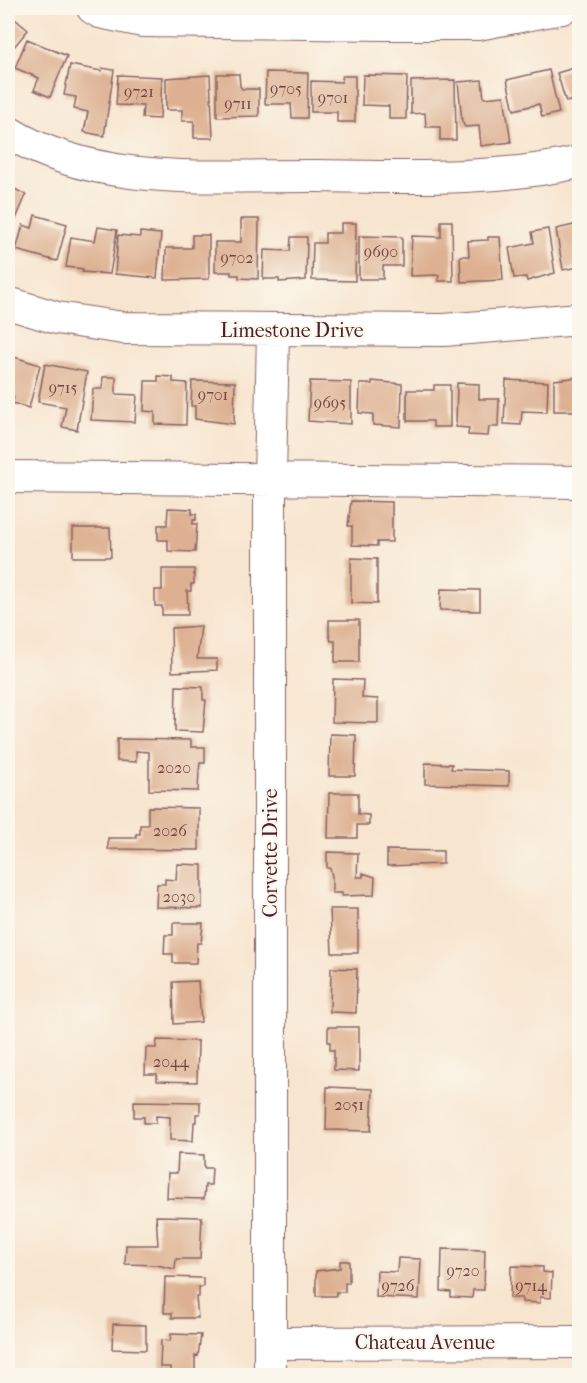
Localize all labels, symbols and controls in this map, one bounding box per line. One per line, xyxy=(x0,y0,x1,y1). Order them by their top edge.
house number: 9705 xyxy=(270,79,302,98)
house number: 9721 xyxy=(124,82,154,101)
house number: 9701 xyxy=(318,88,348,107)
house number: 9711 xyxy=(224,94,252,113)
house number: 9690 xyxy=(364,242,398,261)
house number: 9702 xyxy=(220,248,254,267)
street label: Limestone Drive xyxy=(220,319,364,342)
house number: 9715 xyxy=(49,378,77,397)
house number: 9701 xyxy=(198,385,228,404)
house number: 9695 xyxy=(314,393,346,412)
house number: 2020 xyxy=(157,758,191,777)
street label: Corvette Drive xyxy=(259,789,282,917)
house number: 2026 xyxy=(153,821,187,840)
house number: 2030 xyxy=(163,887,195,906)
house number: 2044 xyxy=(153,1052,189,1071)
house number: 2051 xyxy=(334,1095,364,1114)
house number: 9720 xyxy=(446,1261,480,1280)
house number: 9726 xyxy=(382,1276,415,1295)
house number: 9714 xyxy=(515,1276,547,1295)
street label: Chateau Avenue xyxy=(355,1331,495,1354)

